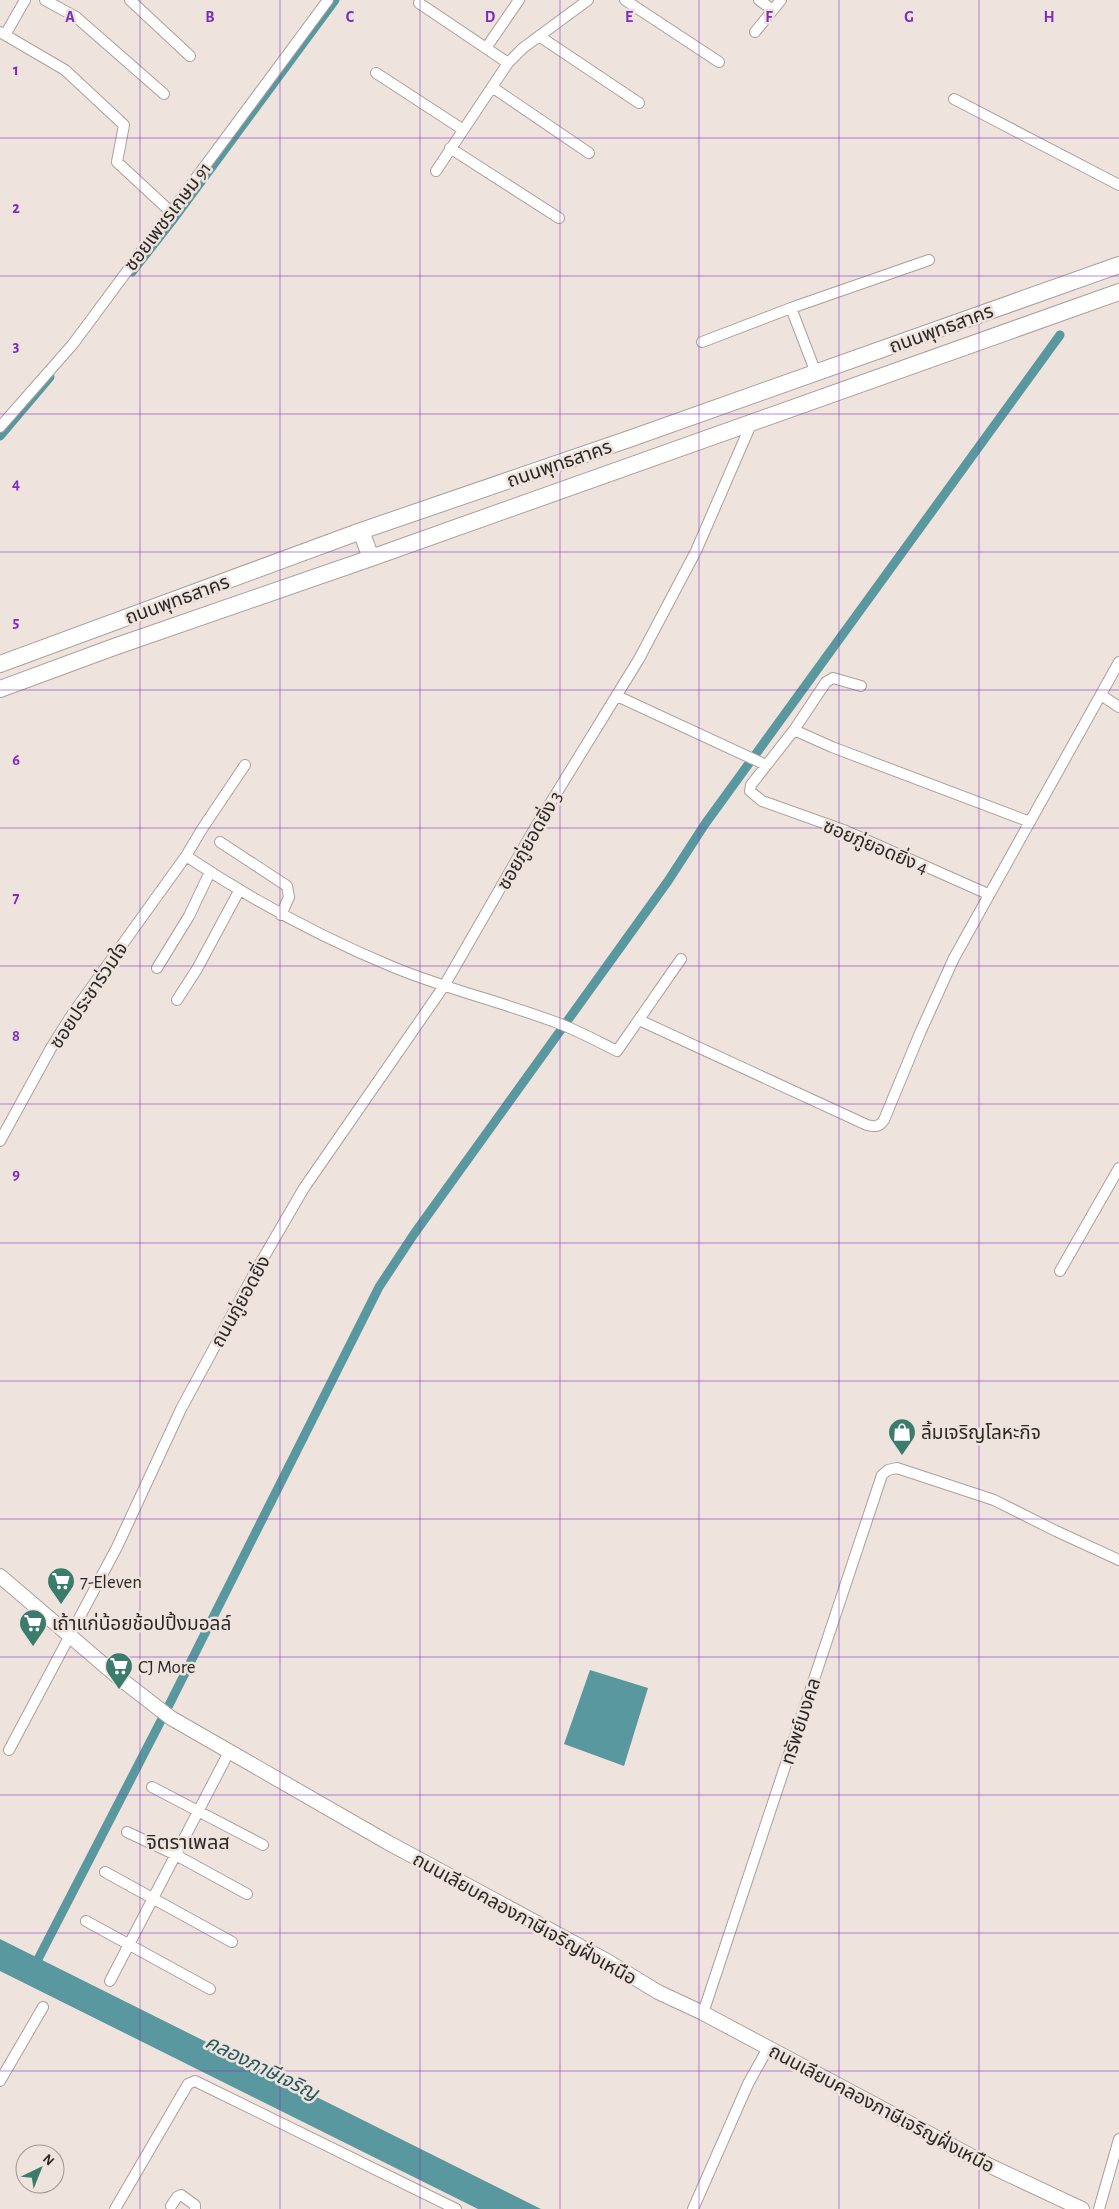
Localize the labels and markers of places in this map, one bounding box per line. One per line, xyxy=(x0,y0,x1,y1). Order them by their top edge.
shop icon: ลิ้มเจริญโลหะกิจ xyxy=(887,1417,917,1456)
place label: ลิ้มเจริญโลหะกิจ xyxy=(921,1420,1041,1443)
supermarket icon: 7-Eleven xyxy=(46,1566,76,1605)
place label: 7-Eleven xyxy=(80,1573,142,1592)
supermarket icon: เถ้าแก่น้อยช้อปปิ้งมอลล์ xyxy=(18,1608,48,1647)
place label: เถ้าแก่น้อยช้อปปิ้งมอลล์ xyxy=(52,1611,231,1634)
supermarket icon: CJ More xyxy=(104,1651,134,1690)
place label: CJ More xyxy=(138,1658,196,1677)

